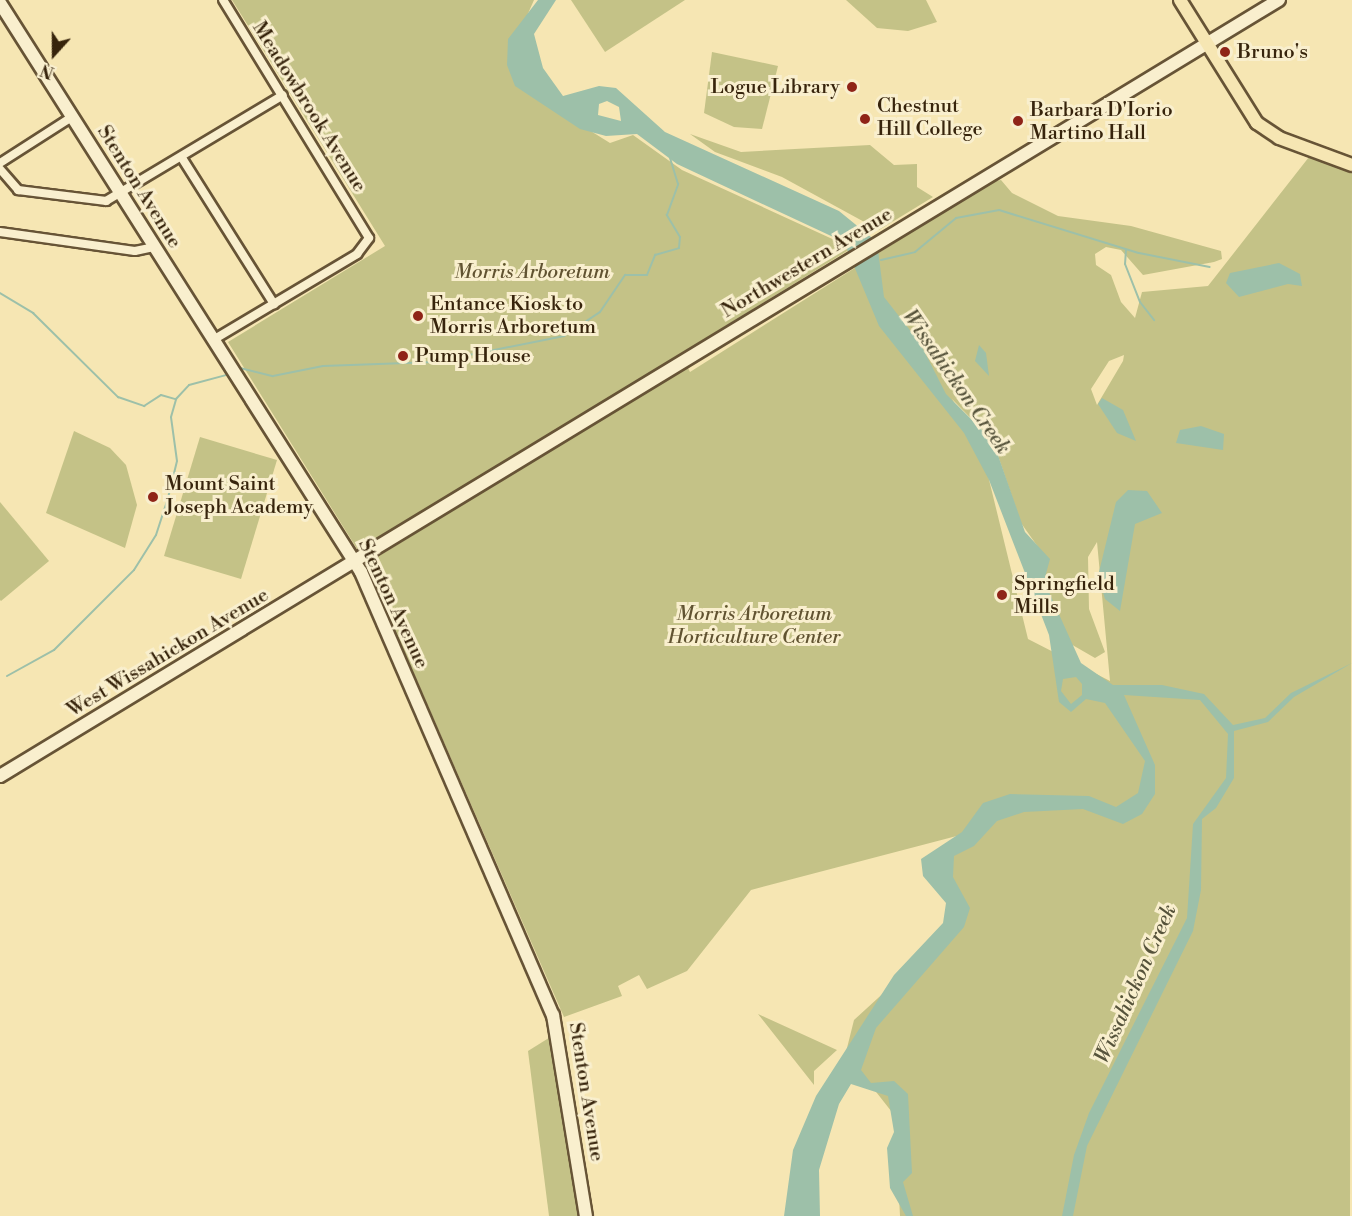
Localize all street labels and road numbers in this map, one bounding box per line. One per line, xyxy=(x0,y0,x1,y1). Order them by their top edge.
street label: Meadowbrook Avenue xyxy=(247,17,371,197)
street label: Stenton Avenue xyxy=(92,121,186,253)
street label: Northwestern Avenue xyxy=(717,203,897,323)
street label: Stenton Avenue xyxy=(352,535,434,673)
street label: West Wissahickon Avenue xyxy=(63,583,273,723)
street label: Stenton Avenue xyxy=(563,1021,609,1163)

